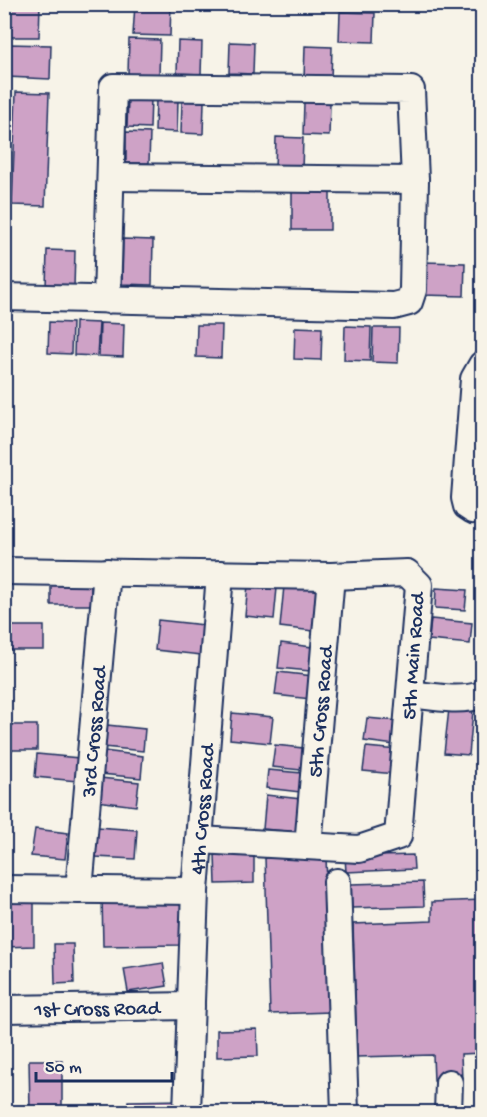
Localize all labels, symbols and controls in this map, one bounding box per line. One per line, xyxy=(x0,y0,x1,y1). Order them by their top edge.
street label: 5th Main Road xyxy=(399,590,433,721)
street label: 5th Cross Road xyxy=(305,643,341,779)
street label: 3rd Cross Road xyxy=(78,664,115,800)
street label: 4th Cross Road xyxy=(187,742,223,876)
street label: 1st Cross Road xyxy=(33,997,162,1025)
scale bar xyxy=(36,1045,172,1083)
text: 50 m xyxy=(45,1058,82,1079)

